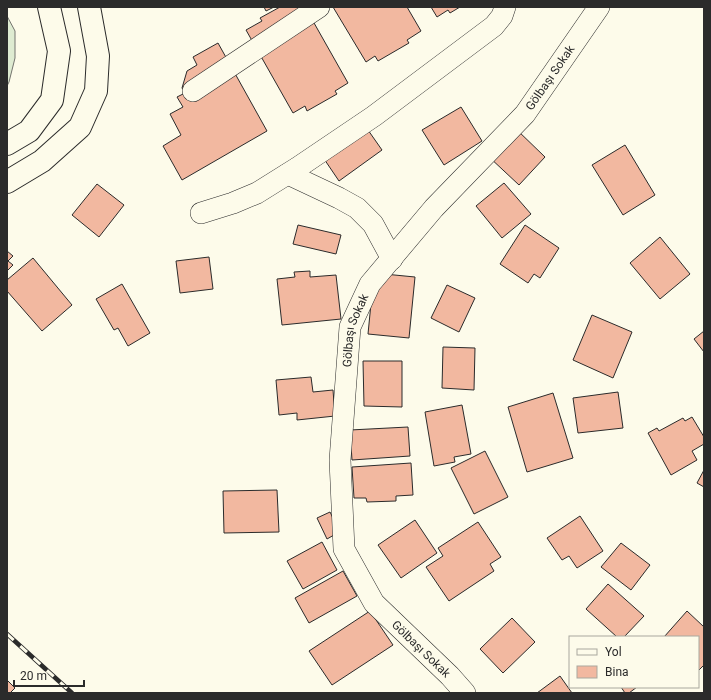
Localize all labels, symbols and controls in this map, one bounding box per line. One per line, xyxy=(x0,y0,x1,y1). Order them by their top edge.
street label: Gölbaşı Sokak xyxy=(523,42,578,113)
street label: Gölbaşı Sokak xyxy=(340,291,372,368)
street label: Gölbaşı Sokak xyxy=(389,618,454,681)
legend xyxy=(569,636,699,688)
text: Yol xyxy=(605,645,622,659)
scale bar xyxy=(14,662,84,688)
text: Bina xyxy=(605,665,629,679)
text: 20 m xyxy=(20,669,47,683)

